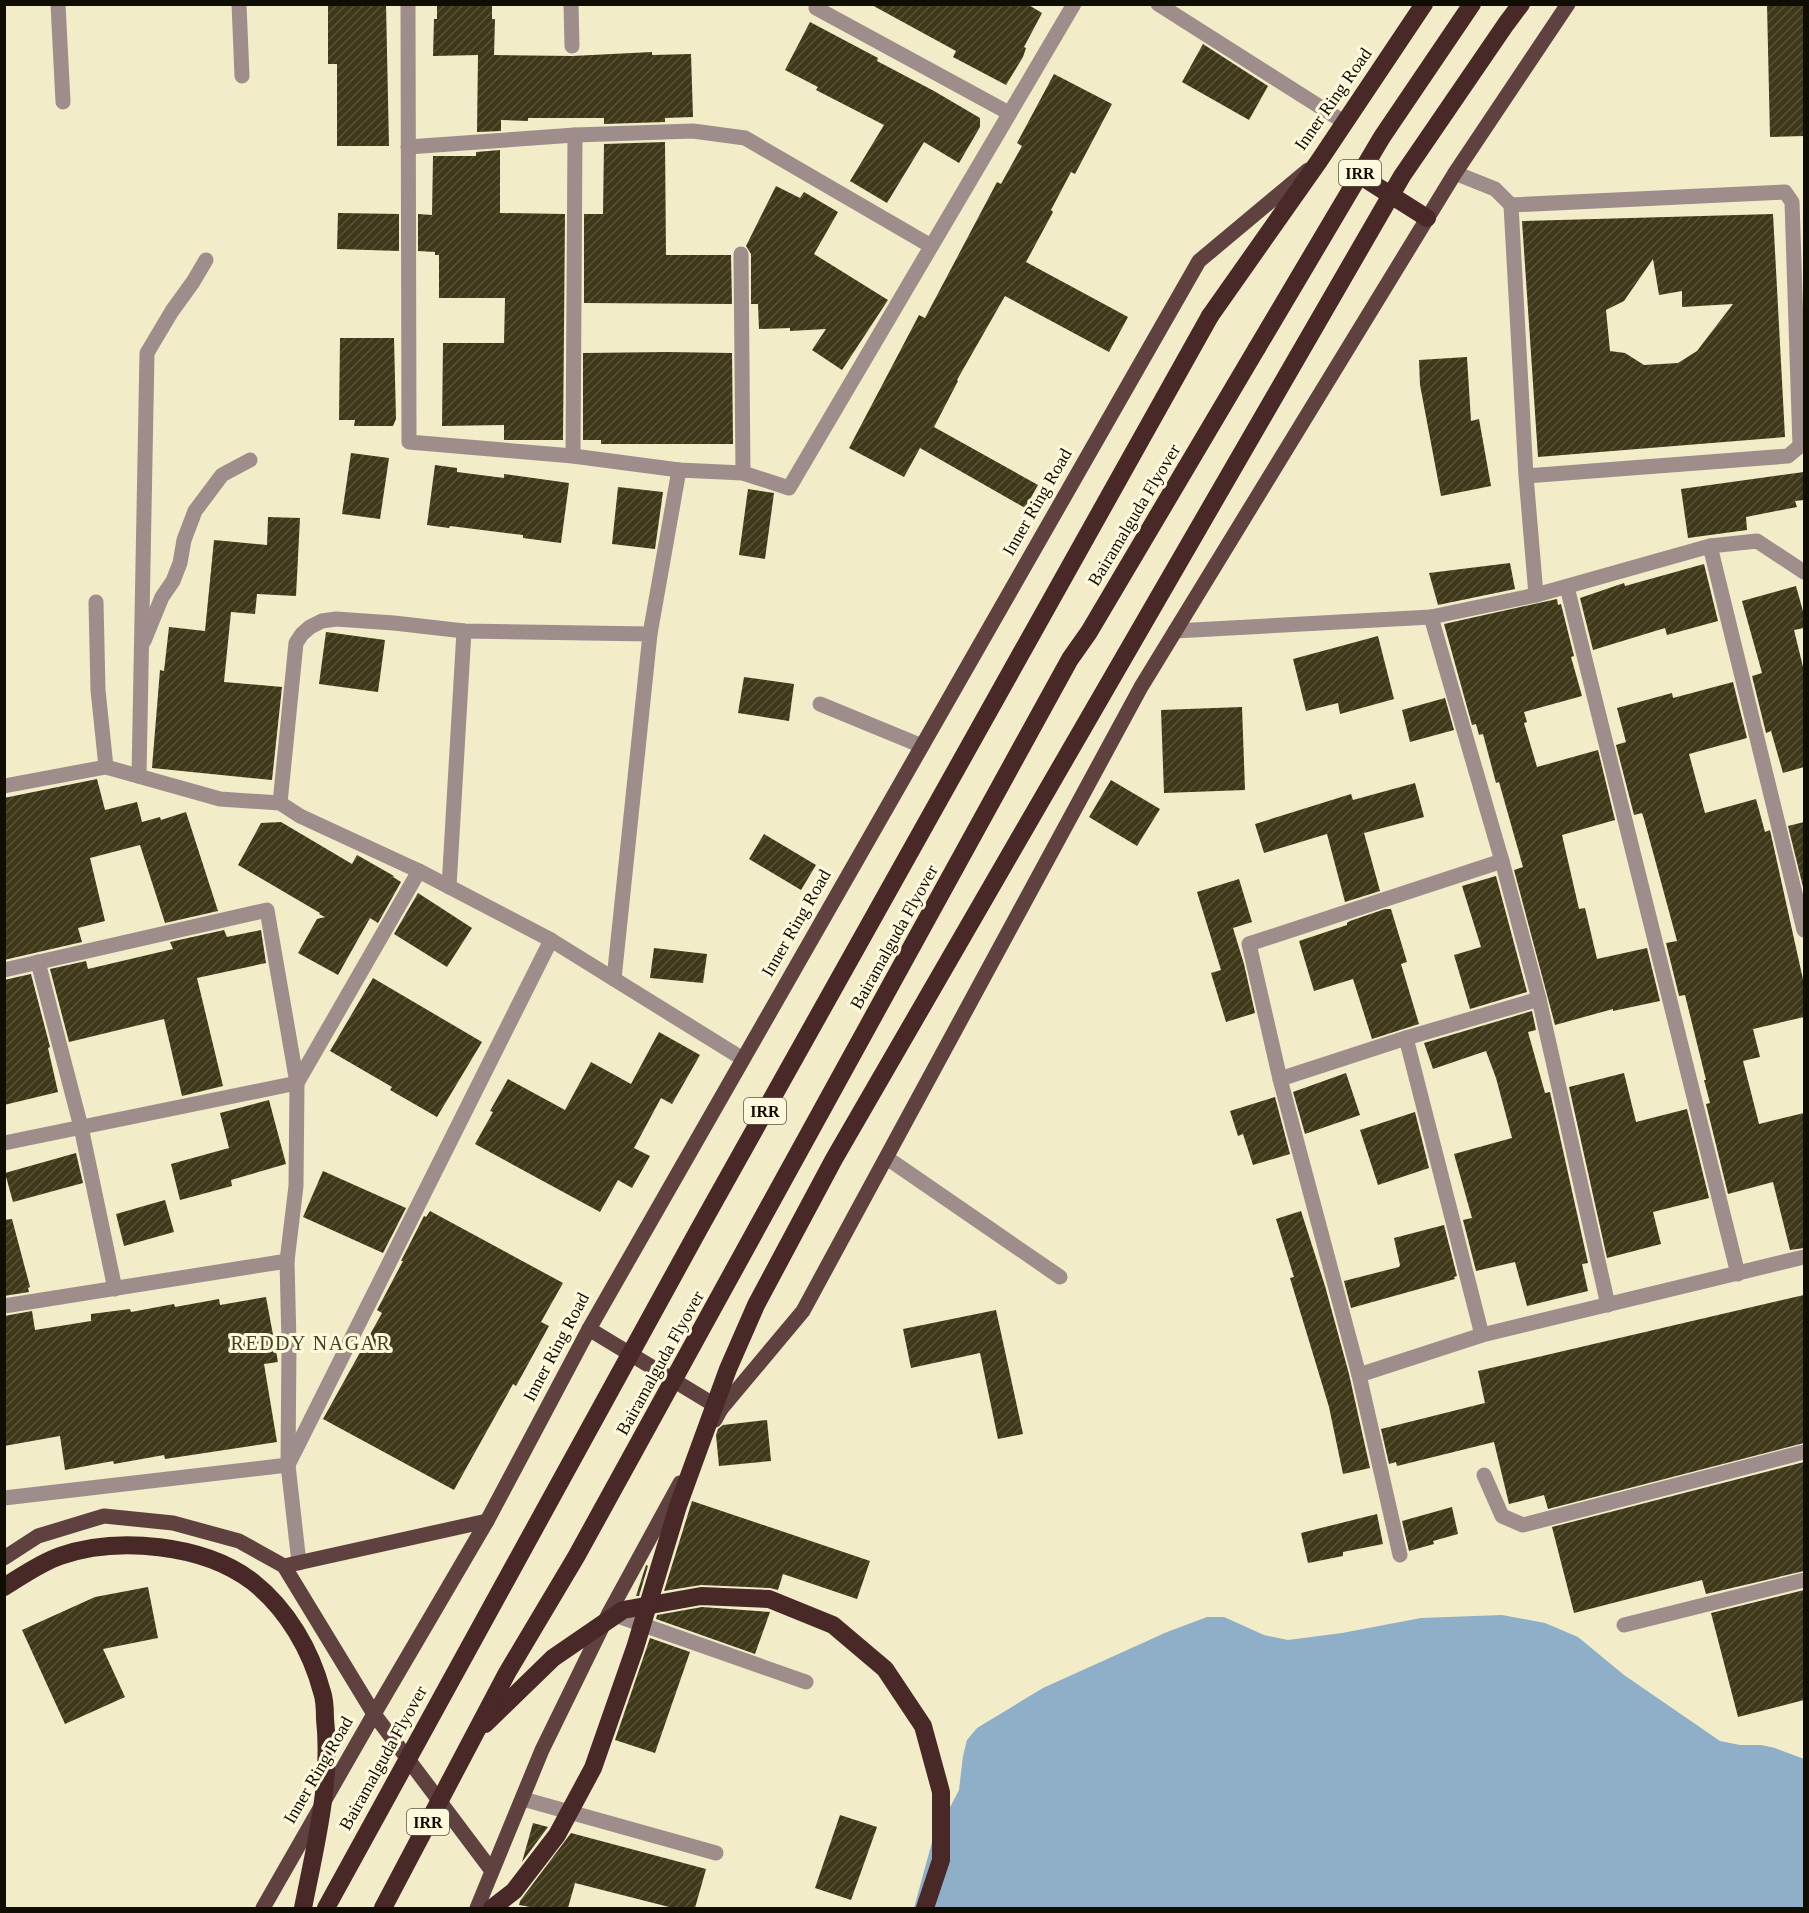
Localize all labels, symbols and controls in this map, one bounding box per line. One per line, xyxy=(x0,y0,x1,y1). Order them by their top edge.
street label: Inner Ring Road xyxy=(1290,44,1376,154)
road number: IRR xyxy=(1339,160,1381,186)
street label: Bairamalguda Flyover xyxy=(1084,441,1184,589)
street label: Inner Ring Road xyxy=(998,445,1076,559)
street label: Bairamalguda Flyover xyxy=(846,862,942,1012)
street label: Inner Ring Road xyxy=(757,866,835,980)
road number: IRR xyxy=(744,1098,786,1124)
street label: Bairamalguda Flyover xyxy=(612,1288,708,1438)
street label: Inner Ring Road xyxy=(519,1289,593,1405)
district label: REDDY NAGAR xyxy=(231,1332,391,1354)
street label: Bairamalguda Flyover xyxy=(335,1683,431,1833)
street label: Inner Ring Road xyxy=(279,1713,357,1827)
road number: IRR xyxy=(407,1809,449,1835)

